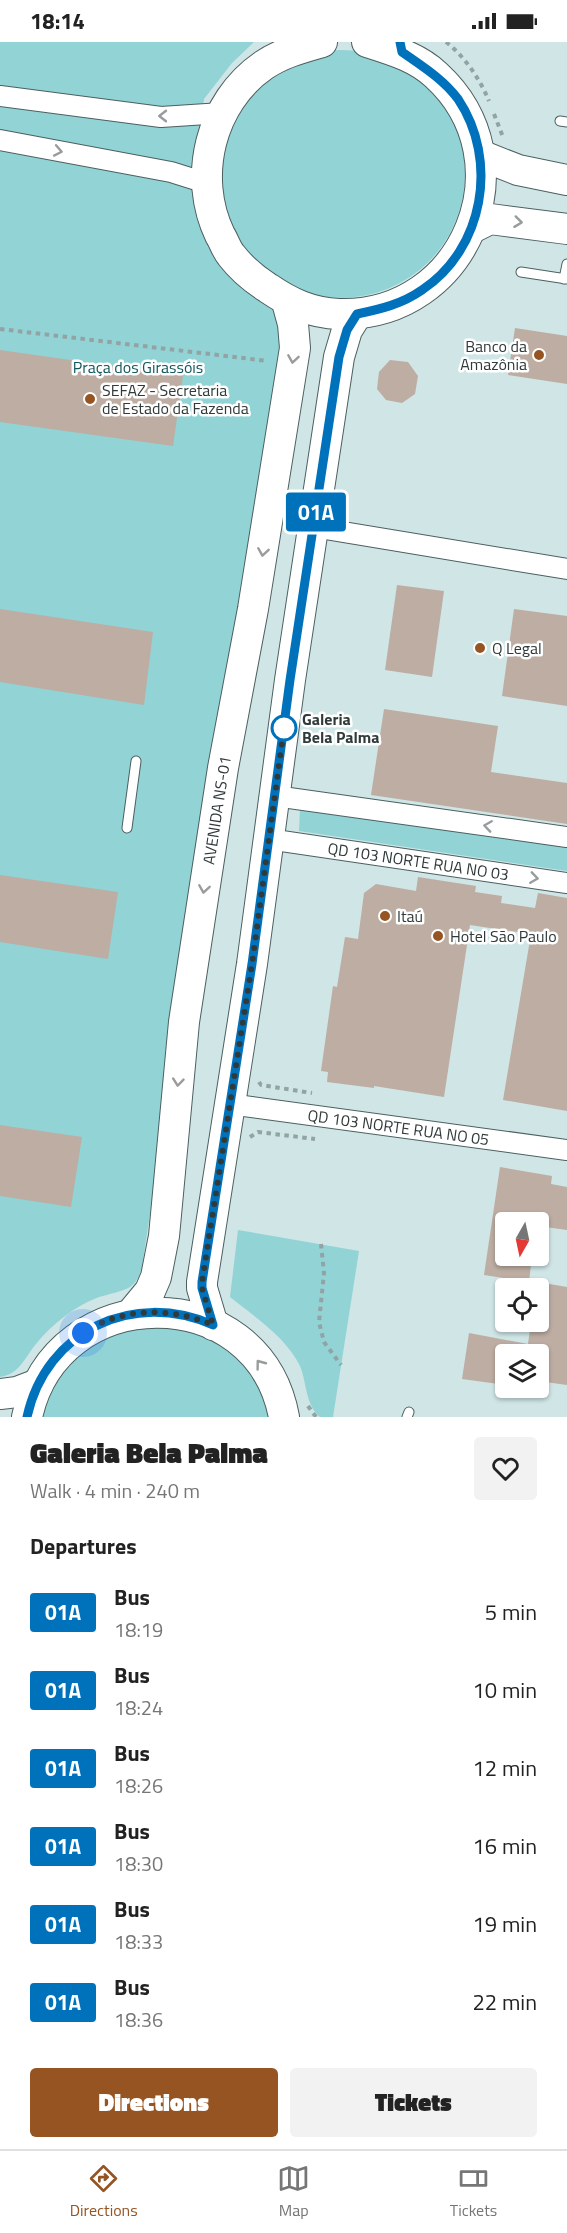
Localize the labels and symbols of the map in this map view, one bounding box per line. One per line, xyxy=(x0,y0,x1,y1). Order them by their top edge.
one-way arrow xyxy=(159,110,168,122)
one-way arrow xyxy=(52,144,62,157)
one-way arrow xyxy=(514,215,523,227)
place label: Banco da Amazônia xyxy=(460,334,527,376)
marker: Banco da Amazônia xyxy=(532,348,546,362)
one-way arrow xyxy=(287,354,300,364)
park label: Praça dos Girassóis xyxy=(73,355,203,379)
place label: SEFAZ - Secretaria de Estado da Fazenda xyxy=(102,378,249,420)
marker: SEFAZ - Secretaria de Estado da Fazenda xyxy=(83,392,97,406)
line badge: 01A xyxy=(282,492,350,532)
one-way arrow xyxy=(257,546,270,556)
place label: Q Legal xyxy=(492,636,542,660)
marker: Q Legal xyxy=(473,641,487,655)
place label: Galeria Bela Palma xyxy=(302,707,379,749)
marker: Galeria Bela Palma xyxy=(271,715,297,741)
street label: AVENIDA NS-01 xyxy=(196,754,237,866)
one-way arrow xyxy=(484,820,493,832)
street label: QD 103 NORTE RUA NO 03 xyxy=(326,836,511,886)
one-way arrow xyxy=(529,871,538,883)
one-way arrow xyxy=(199,884,211,893)
place label: Itaú xyxy=(397,904,423,928)
marker: Itaú xyxy=(378,909,392,923)
place label: Hotel São Paulo xyxy=(450,924,557,948)
marker: Hotel São Paulo xyxy=(431,929,445,943)
one-way arrow xyxy=(172,1077,185,1086)
street label: QD 103 NORTE RUA NO 05 xyxy=(306,1103,491,1151)
north arrow xyxy=(495,1212,549,1266)
your location xyxy=(68,1318,98,1348)
one-way arrow xyxy=(257,1360,268,1371)

